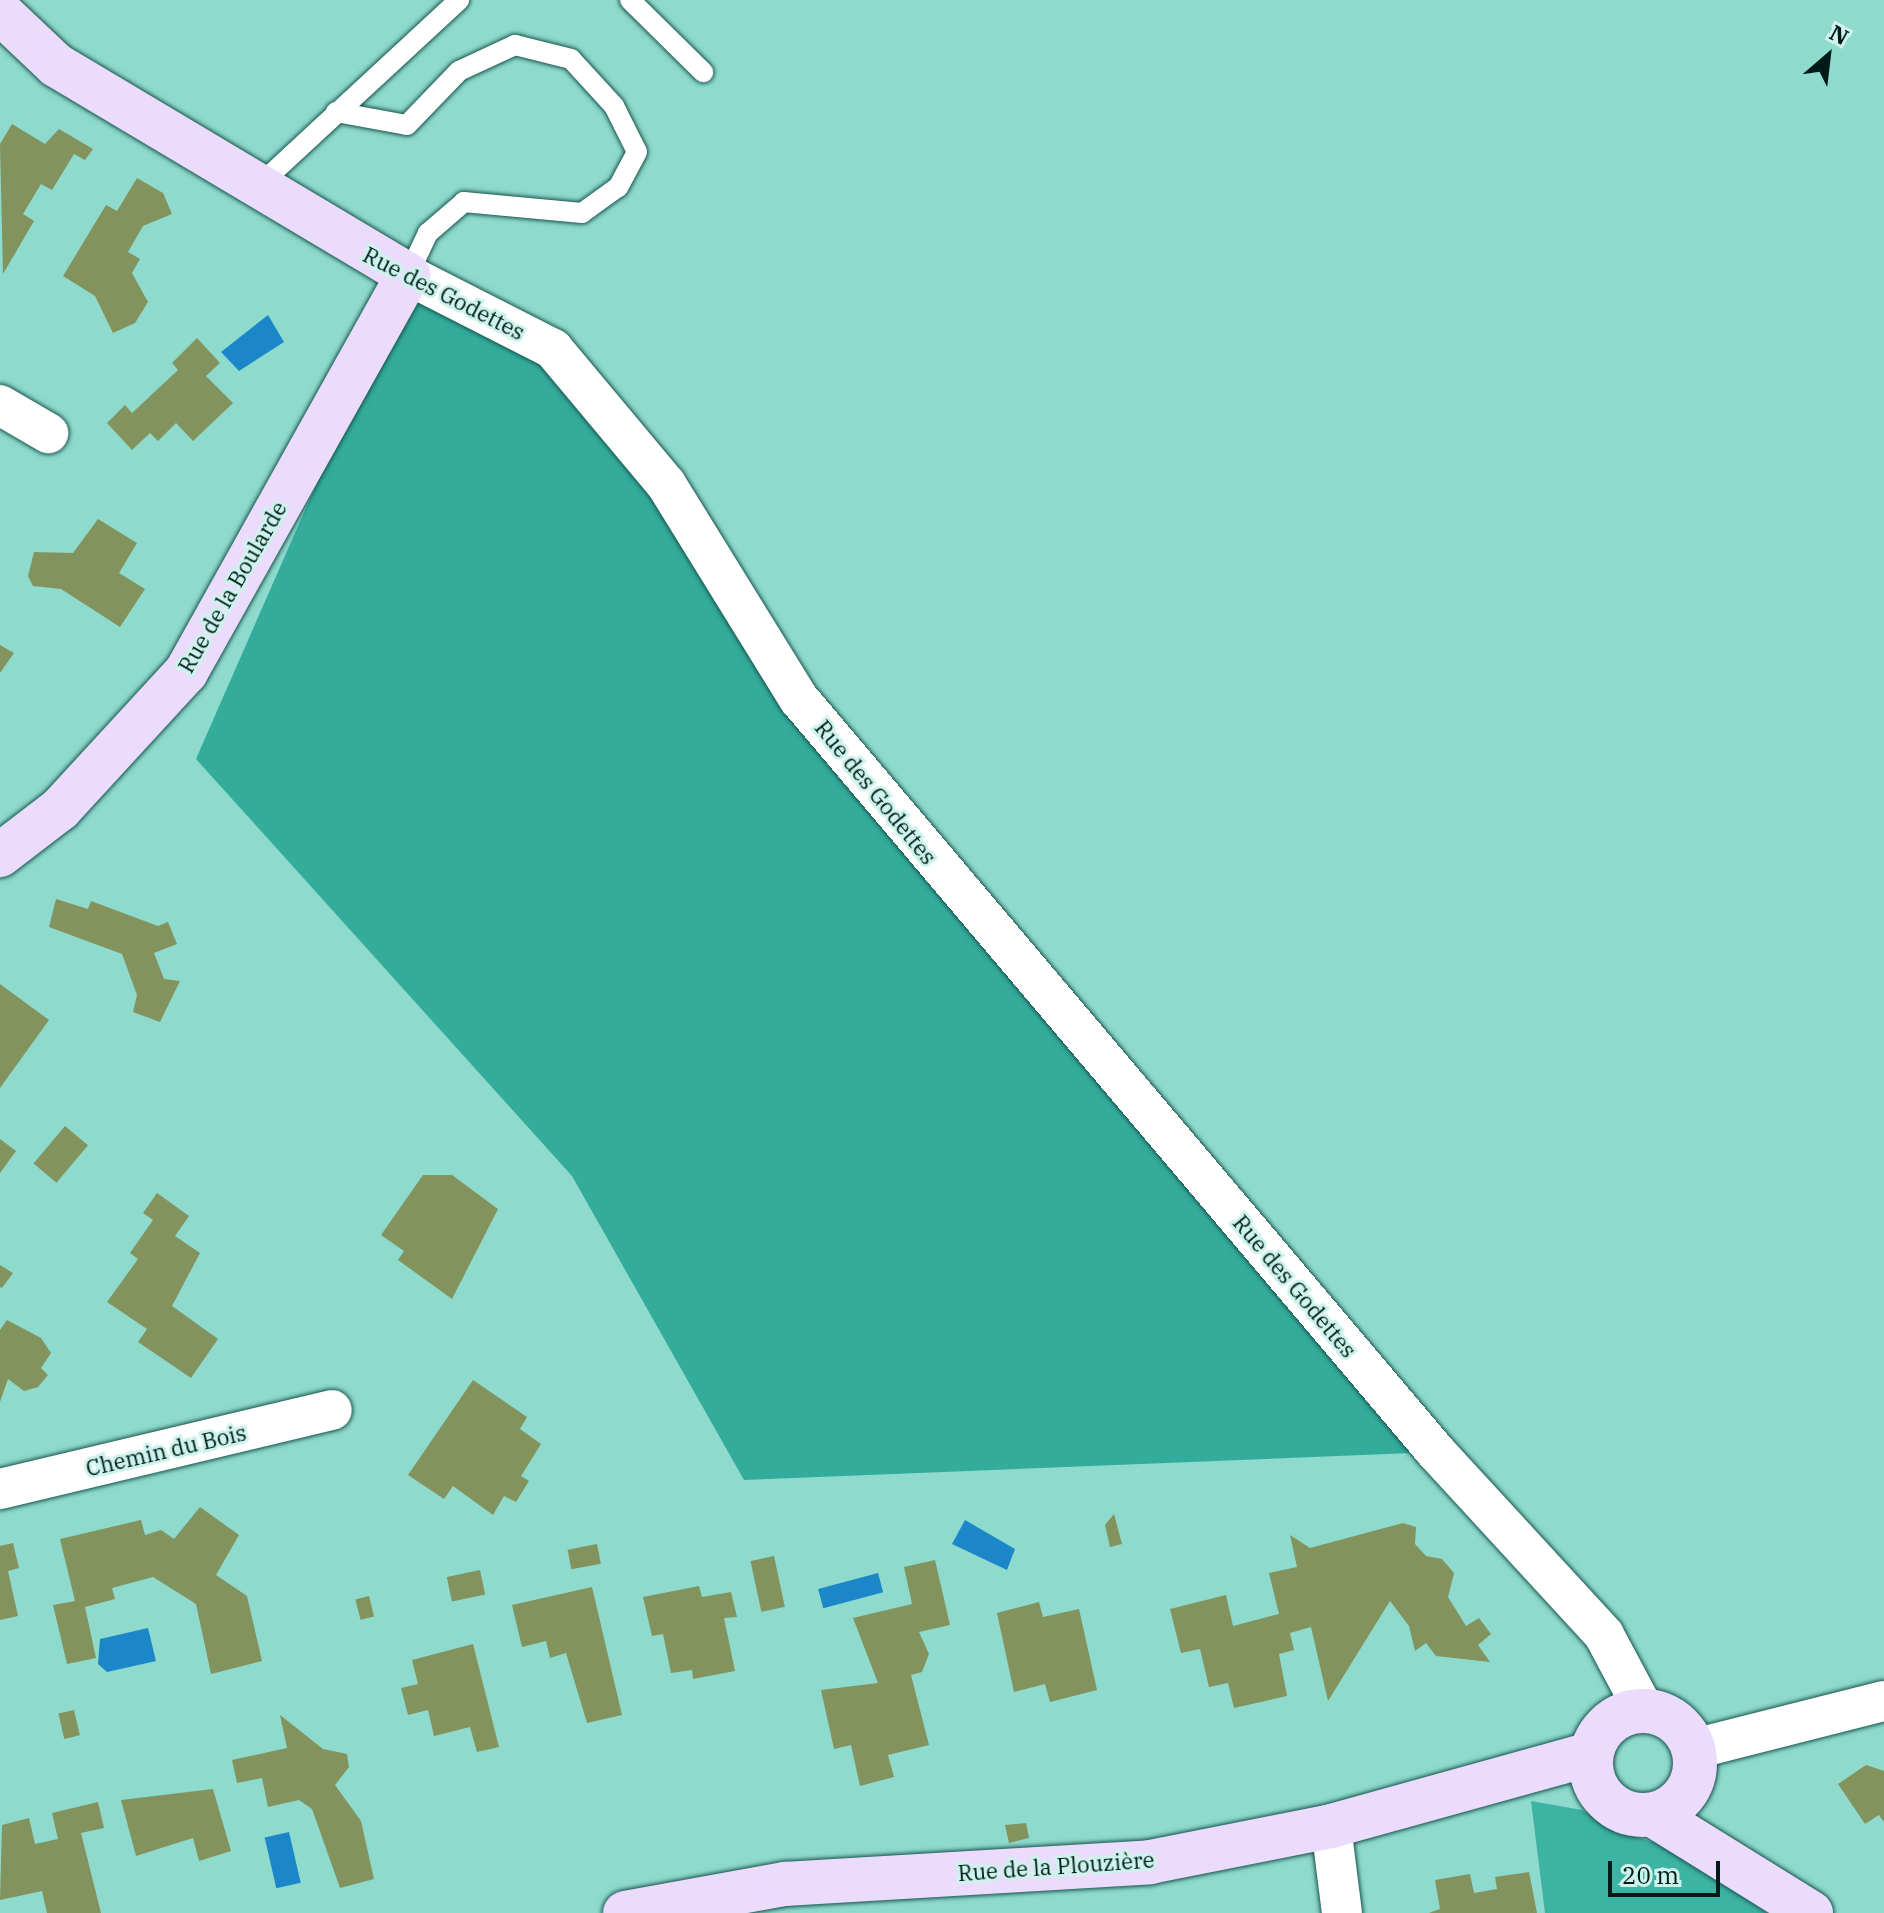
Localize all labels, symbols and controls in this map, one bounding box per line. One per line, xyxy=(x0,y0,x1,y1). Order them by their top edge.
north arrow xyxy=(1788,16,1868,96)
text: N xyxy=(1825,17,1854,51)
street label: Rue des Godettes xyxy=(359,241,529,345)
street label: Rue de la Boularde xyxy=(172,497,292,677)
street label: Rue des Godettes xyxy=(810,715,942,869)
street label: Rue des Godettes xyxy=(1228,1209,1362,1363)
street label: Chemin du Bois xyxy=(83,1419,249,1481)
scale bar xyxy=(1612,1845,1724,1895)
street label: Rue de la Plouzière xyxy=(957,1846,1155,1886)
text: 20 m xyxy=(1622,1859,1679,1891)

